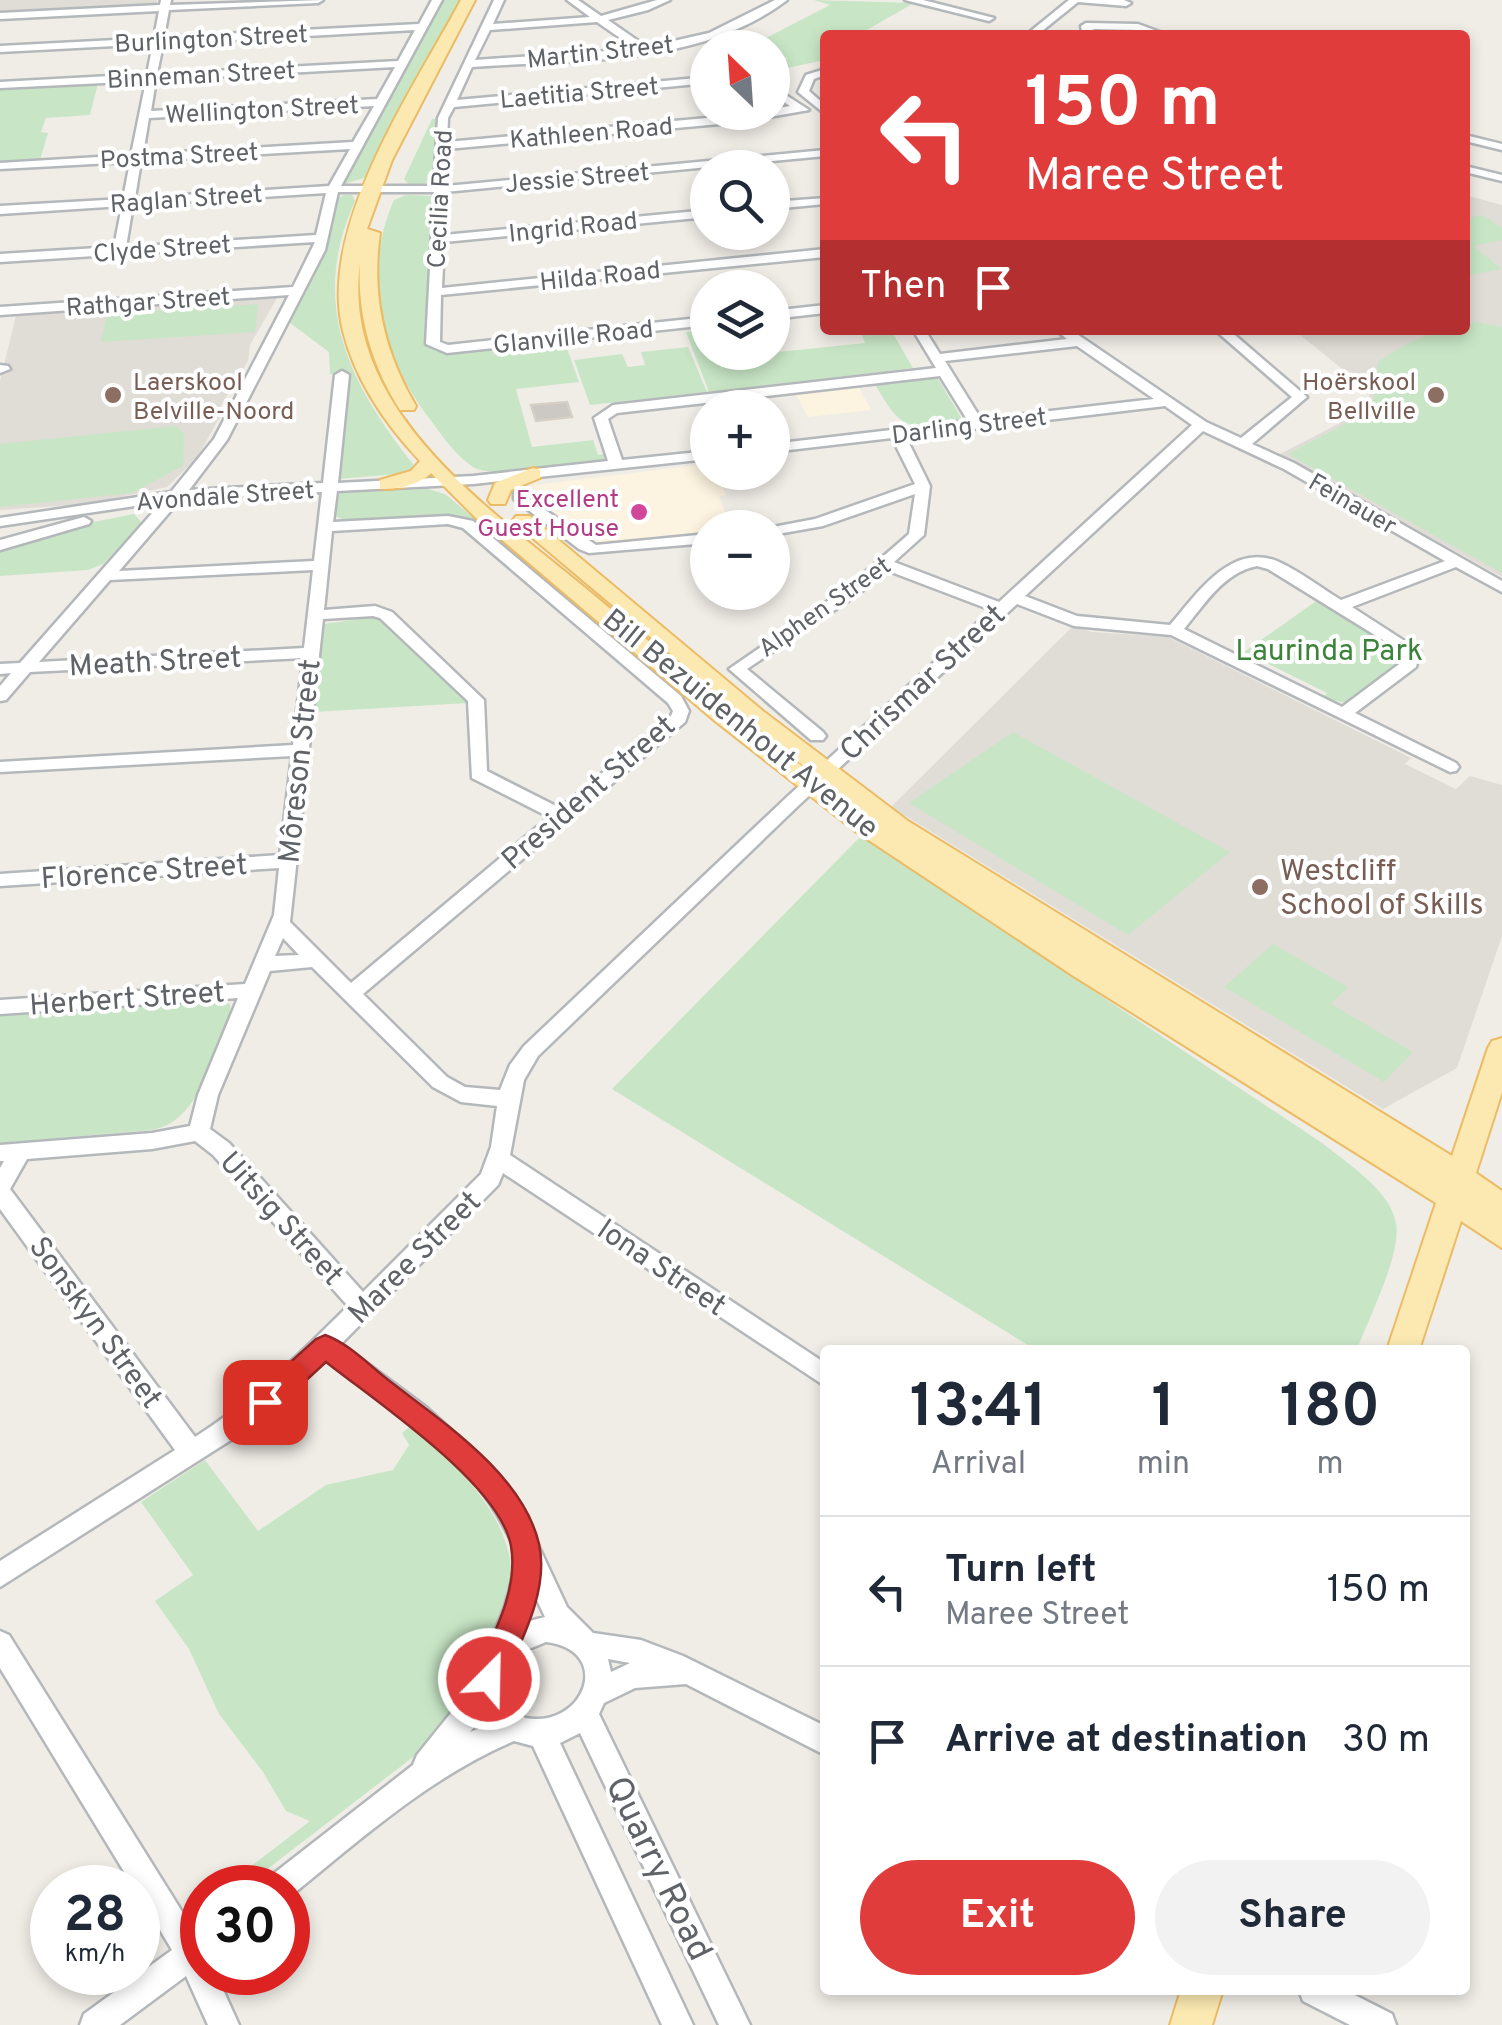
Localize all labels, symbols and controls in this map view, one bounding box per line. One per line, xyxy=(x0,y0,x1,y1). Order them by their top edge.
street label: Burlington Street xyxy=(114,20,309,62)
street label: Martin Street xyxy=(526,30,675,78)
north arrow xyxy=(690,30,790,130)
map controls xyxy=(690,30,790,610)
street label: Binneman Street xyxy=(106,56,296,98)
text: 150 m xyxy=(1025,62,1220,151)
icon: left xyxy=(860,70,990,200)
street label: Laetitia Street xyxy=(499,72,660,118)
street label: Wellington Street xyxy=(165,91,360,133)
street label: Kathleen Road xyxy=(508,112,674,158)
street label: Cecilia Road xyxy=(422,129,462,269)
street label: Postma Street xyxy=(99,138,259,178)
text: Maree Street xyxy=(1025,149,1284,206)
button: search xyxy=(690,150,790,250)
street label: Jessie Street xyxy=(504,158,651,202)
street label: Raglan Street xyxy=(109,180,264,222)
street label: Ingrid Road xyxy=(507,206,639,252)
street label: Clyde Street xyxy=(92,230,232,272)
street label: Hilda Road xyxy=(538,256,662,300)
icon: arrive xyxy=(966,260,1021,315)
text: Then xyxy=(860,263,946,312)
button: layers xyxy=(690,270,790,370)
street label: Rathgar Street xyxy=(65,282,231,326)
street label: Glanville Road xyxy=(492,315,655,363)
place label: Laerskool Belville-Noord xyxy=(133,368,294,429)
place label: Hoërskool Bellville xyxy=(1302,368,1416,429)
marker: Laerskool Belville-Noord xyxy=(102,384,124,406)
marker: Hoërskool Bellville xyxy=(1425,384,1447,406)
button: + xyxy=(690,390,790,490)
street label: Darling Street xyxy=(890,403,1049,453)
street label: Feinauer xyxy=(1302,468,1402,544)
street label: Avondale Street xyxy=(135,476,315,520)
place label: Excellent Guest House xyxy=(477,485,619,546)
marker: Excellent Guest House xyxy=(628,501,650,523)
button: − xyxy=(690,510,790,610)
street label: Alphen Street xyxy=(753,551,898,666)
street label: Chrismar Street xyxy=(833,598,1014,770)
street label: Bill Bezuidenhout Avenue xyxy=(594,602,885,848)
park label: Laurinda Park xyxy=(1235,634,1423,671)
street label: Meath Street xyxy=(68,641,242,686)
street label: Môreson Street xyxy=(272,657,331,865)
street label: President Street xyxy=(495,708,684,879)
street label: Florence Street xyxy=(40,848,249,899)
place label: Westcliff School of Skills xyxy=(1280,854,1483,925)
marker: Westcliff School of Skills xyxy=(1249,876,1271,898)
street label: Herbert Street xyxy=(28,975,226,1026)
street label: Uitsig Street xyxy=(210,1145,350,1294)
street label: Maree Street xyxy=(342,1185,490,1333)
street label: Iona Street xyxy=(589,1212,732,1326)
street label: Sonskyn Street xyxy=(19,1230,169,1417)
pin xyxy=(223,1360,308,1445)
text: 13:41 xyxy=(910,1372,1047,1448)
text: 1 xyxy=(1151,1372,1175,1448)
text: 180 xyxy=(1280,1372,1380,1448)
icon: arrive xyxy=(238,1375,293,1430)
text: Arrival xyxy=(931,1445,1026,1485)
text: min xyxy=(1137,1445,1190,1485)
text: m xyxy=(1316,1445,1344,1485)
text: Turn left xyxy=(945,1547,1097,1596)
icon: left xyxy=(860,1564,915,1619)
text: 150 m xyxy=(1327,1567,1430,1616)
text: Maree Street xyxy=(945,1596,1129,1636)
position arrow xyxy=(437,1627,541,1731)
icon: arrive xyxy=(860,1714,915,1769)
text: Arrive at destination xyxy=(945,1717,1308,1766)
text: 30 m xyxy=(1342,1717,1430,1766)
street label: Quarry Road xyxy=(594,1770,721,1969)
button: Exit xyxy=(860,1860,1135,1975)
button: Share xyxy=(1155,1860,1430,1975)
speed limit sign: 30 xyxy=(180,1865,310,1995)
text: 28 xyxy=(64,1886,126,1949)
text: km/h xyxy=(65,1939,125,1971)

